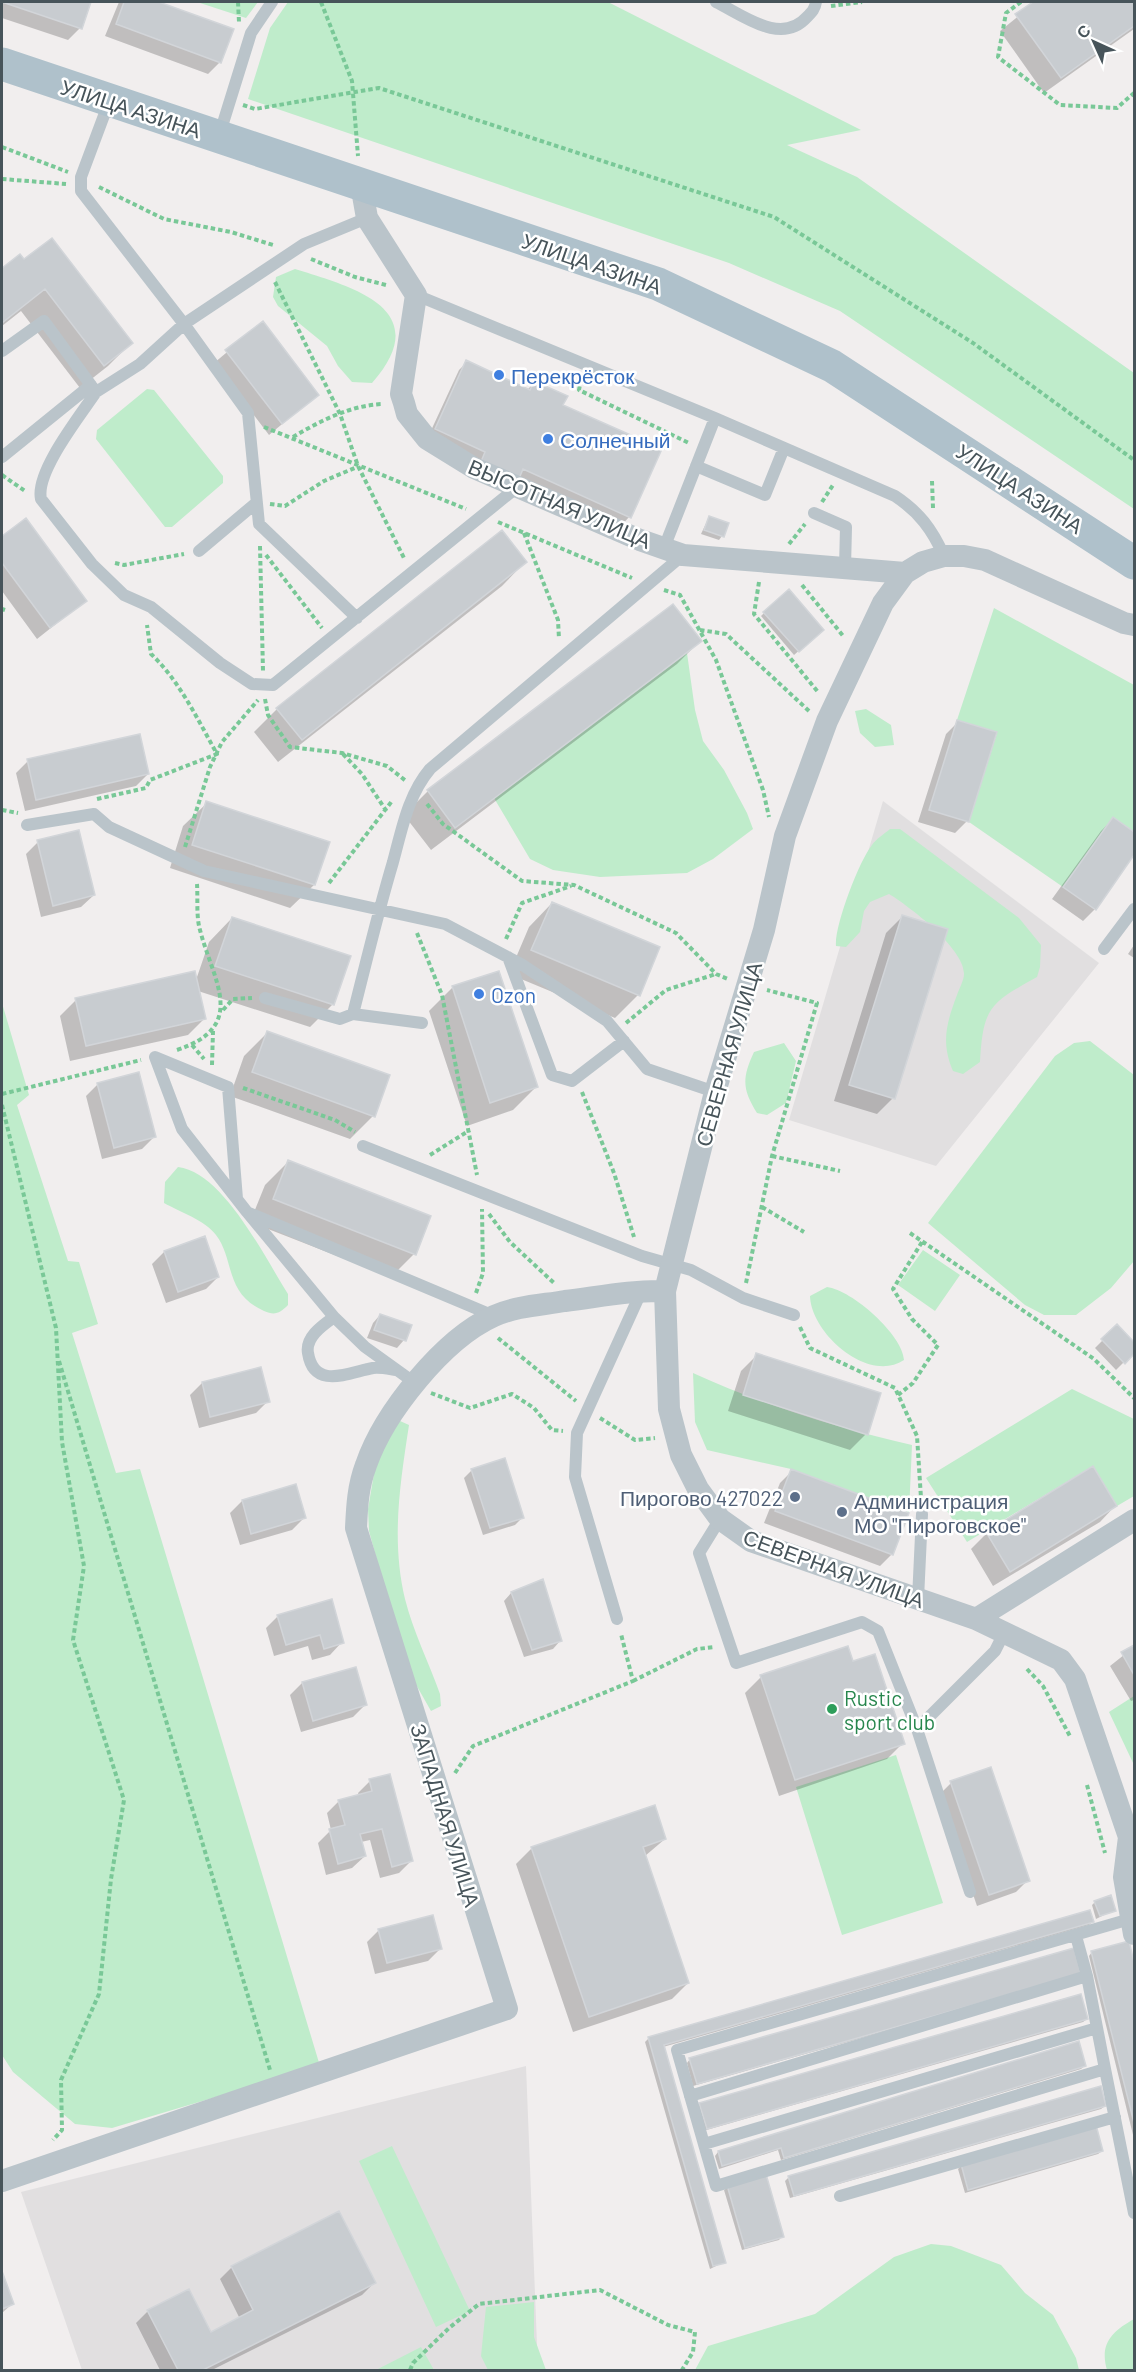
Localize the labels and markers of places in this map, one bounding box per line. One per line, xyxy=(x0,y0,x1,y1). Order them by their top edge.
place label: Перекрёсток xyxy=(511,363,635,388)
marker: Перекрёсток xyxy=(492,368,506,382)
place label: Солнечный xyxy=(560,427,671,452)
marker: Солнечный xyxy=(541,432,555,446)
place label: Ozon xyxy=(491,982,536,1007)
marker: Ozon xyxy=(472,987,486,1001)
place label: Пирогово 427022 xyxy=(620,1485,783,1510)
place label: Администрация МО "Пироговское" xyxy=(854,1488,1026,1537)
marker: Пирогово 427022 xyxy=(788,1490,802,1504)
marker: Администрация МО "Пироговское" xyxy=(835,1505,849,1519)
place label: Rustic sport club xyxy=(844,1685,935,1734)
marker: Rustic sport club xyxy=(825,1702,839,1716)

